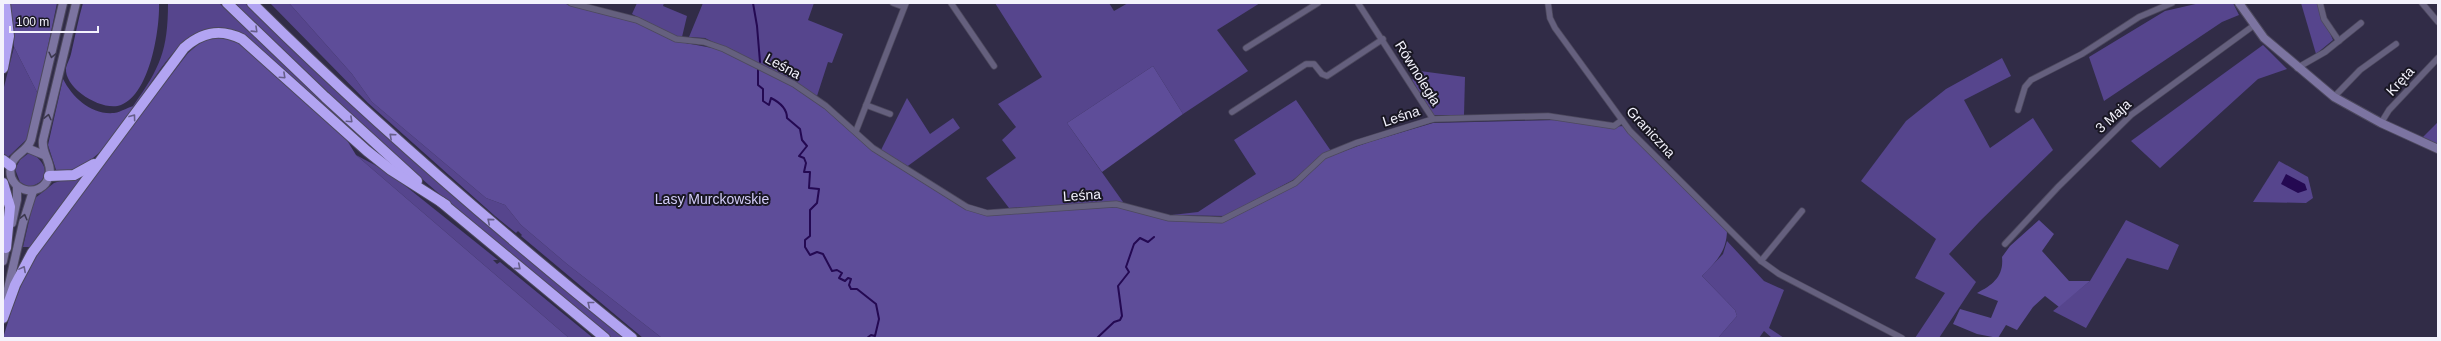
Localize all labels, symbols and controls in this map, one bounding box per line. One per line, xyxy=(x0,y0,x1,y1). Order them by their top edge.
scale bar xyxy=(10,8,98,34)
text: 100 m xyxy=(16,15,49,29)
one-way arrow xyxy=(250,25,258,33)
street label: Równoległa xyxy=(1392,38,1444,108)
street label: Leśna xyxy=(762,50,804,82)
one-way arrow xyxy=(48,52,56,58)
street label: Kręta xyxy=(2383,63,2417,99)
one-way arrow xyxy=(278,72,286,79)
street label: 3 Maja xyxy=(2092,96,2134,136)
street label: Leśna xyxy=(1380,102,1422,130)
street label: Graniczna xyxy=(1623,103,1679,161)
one-way arrow xyxy=(43,114,52,121)
one-way arrow xyxy=(128,115,135,122)
one-way arrow xyxy=(345,115,352,122)
one-way arrow xyxy=(389,133,397,140)
street label: Leśna xyxy=(1062,186,1102,204)
park label: Lasy Murckowskie xyxy=(655,191,769,207)
one-way arrow xyxy=(19,214,28,221)
one-way arrow xyxy=(487,219,495,226)
one-way arrow xyxy=(513,262,520,269)
one-way arrow xyxy=(19,266,26,273)
one-way arrow xyxy=(588,302,595,309)

